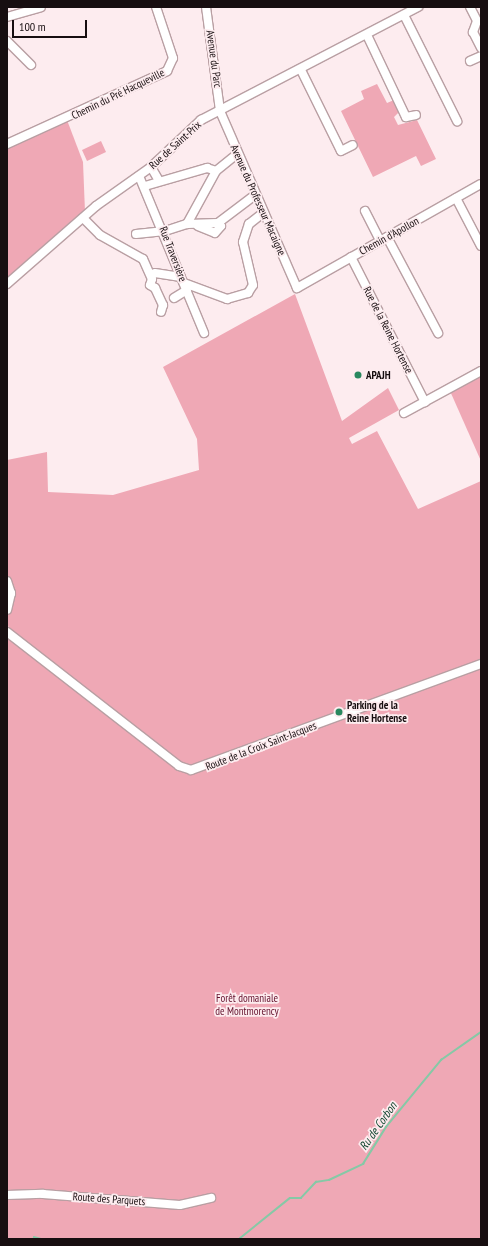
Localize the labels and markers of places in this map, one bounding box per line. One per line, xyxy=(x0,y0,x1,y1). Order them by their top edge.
place label: APAJH xyxy=(366,368,391,382)
marker: APAJH xyxy=(353,370,363,380)
place label: Parking de la Reine Hortense xyxy=(347,699,407,725)
marker: Parking de la Reine Hortense xyxy=(334,707,344,717)

